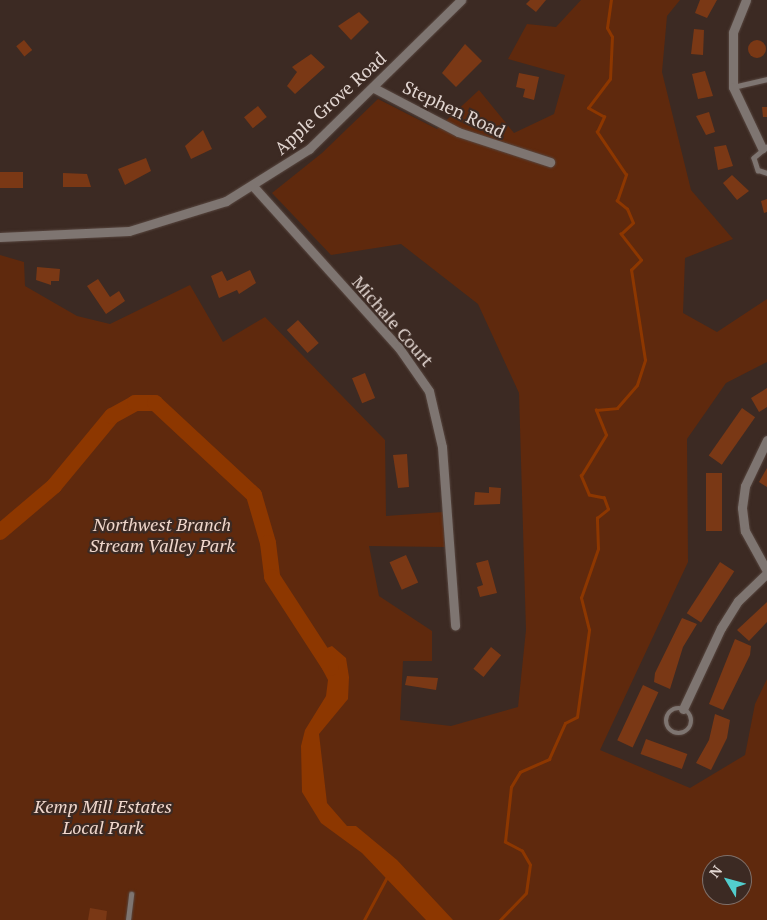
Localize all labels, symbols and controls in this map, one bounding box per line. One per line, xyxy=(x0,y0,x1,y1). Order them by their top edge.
street label: Apple Grove Road xyxy=(270,47,390,159)
street label: Stephen Road xyxy=(399,76,509,142)
street label: Michale Court xyxy=(348,271,438,371)
park label: Northwest Branch Stream Valley Park xyxy=(89,514,235,556)
park label: Kemp Mill Estates Local Park xyxy=(34,796,172,839)
north arrow xyxy=(702,855,752,905)
text: N xyxy=(705,861,726,881)

